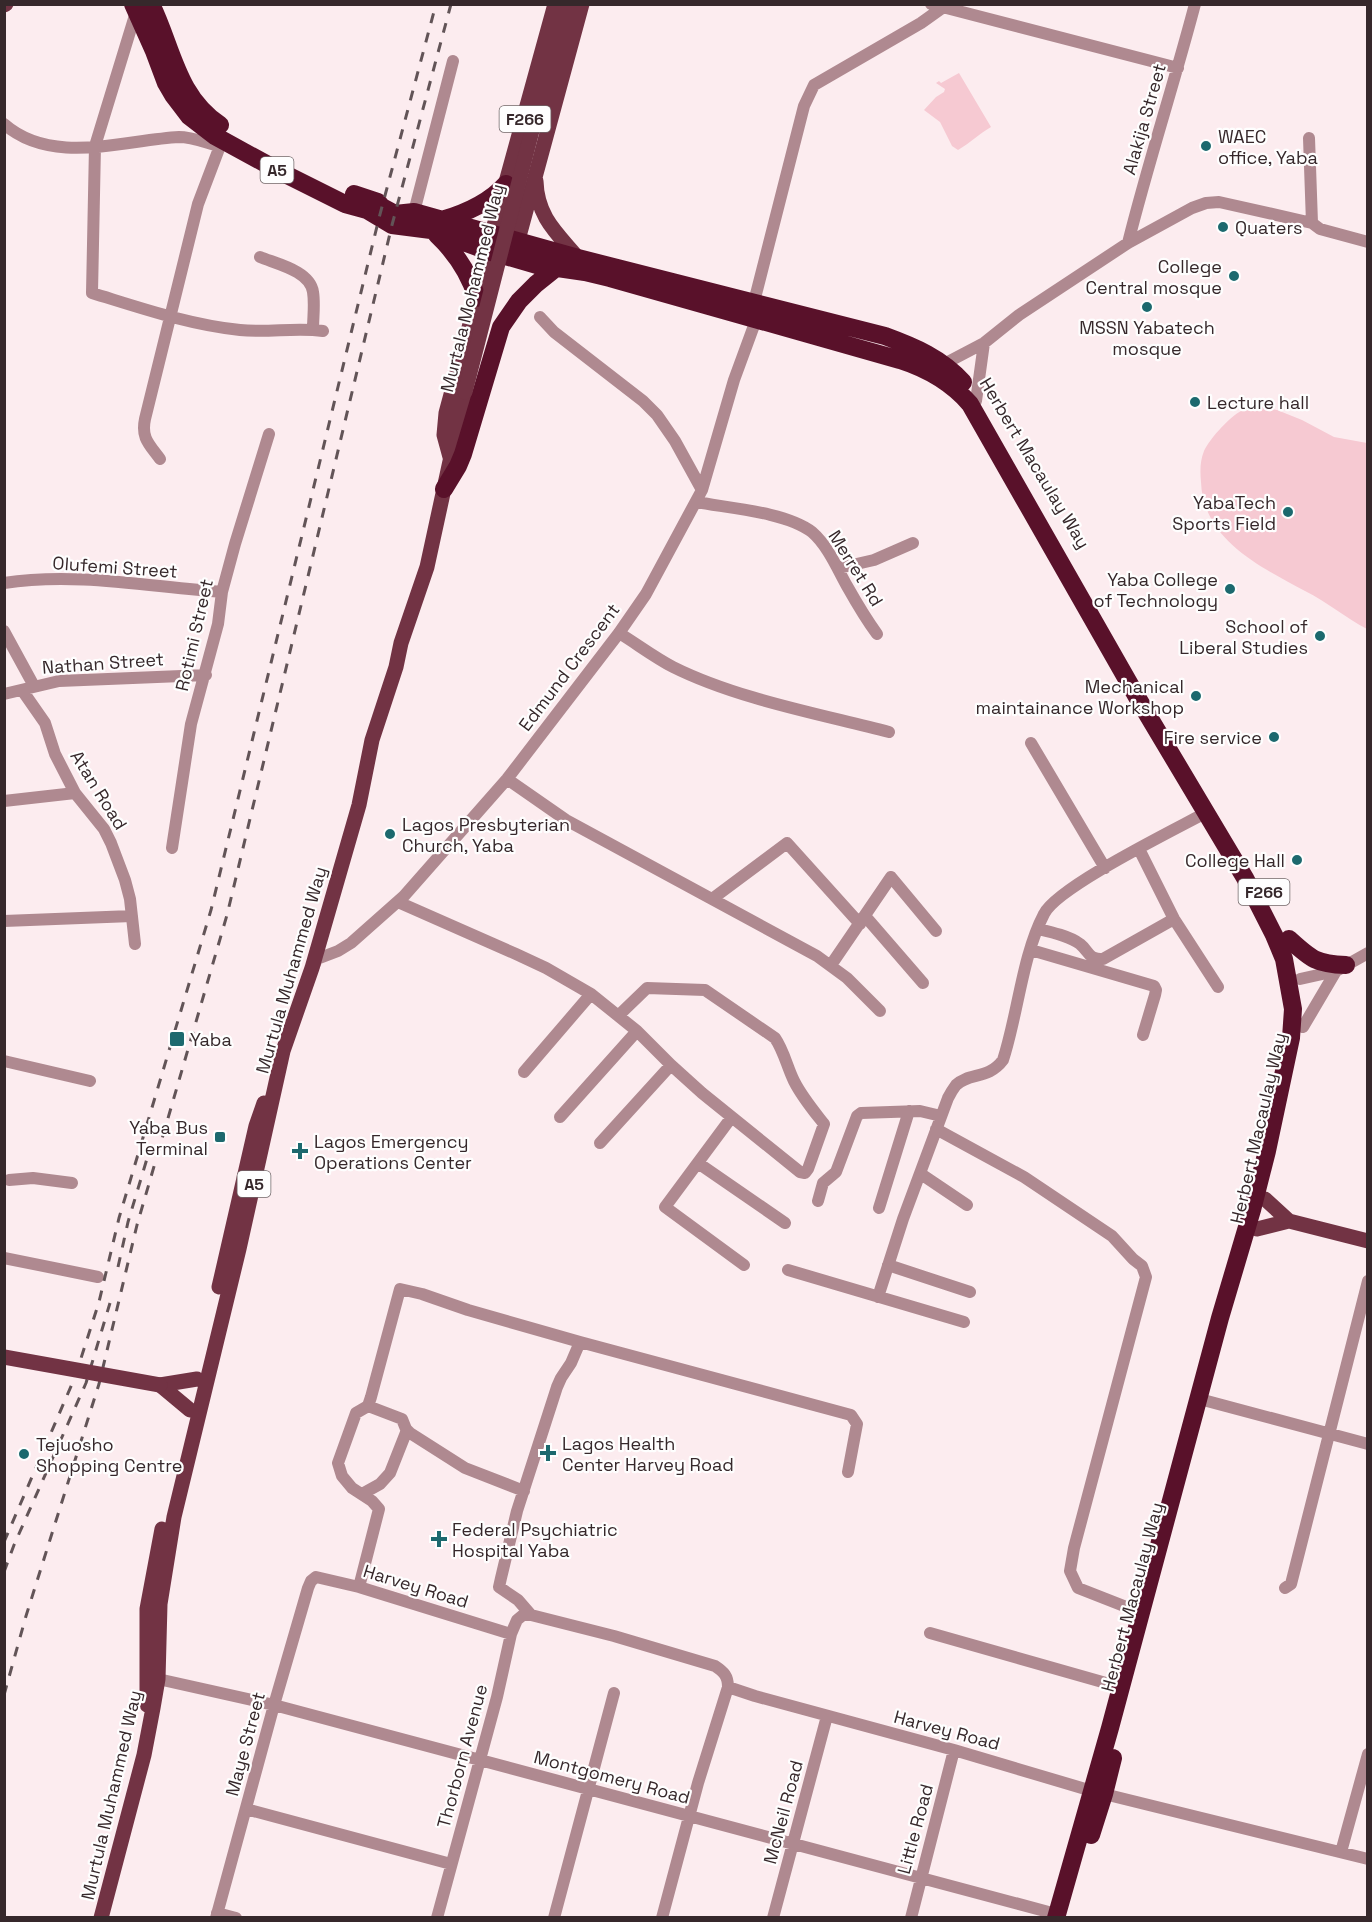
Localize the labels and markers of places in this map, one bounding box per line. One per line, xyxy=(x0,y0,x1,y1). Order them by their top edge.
place label: WAEC office, Yaba xyxy=(1218,125,1318,169)
marker: WAEC office, Yaba xyxy=(1199,139,1213,153)
place label: Quaters xyxy=(1235,216,1303,239)
marker: Quaters xyxy=(1216,220,1230,234)
place label: College Central mosque xyxy=(1086,255,1222,299)
marker: College Central mosque xyxy=(1227,269,1241,283)
marker: MSSN Yabatech mosque xyxy=(1140,300,1154,314)
place label: MSSN Yabatech mosque xyxy=(1079,316,1215,360)
place label: Lecture hall xyxy=(1207,391,1309,414)
marker: Lecture hall xyxy=(1188,395,1202,409)
place label: YabaTech Sports Field xyxy=(1172,491,1276,535)
marker: YabaTech Sports Field xyxy=(1281,505,1295,519)
place label: Yaba College of Technology xyxy=(1094,568,1218,612)
marker: Yaba College of Technology xyxy=(1223,582,1237,596)
place label: School of Liberal Studies xyxy=(1179,615,1308,659)
marker: School of Liberal Studies xyxy=(1313,629,1327,643)
place label: Mechanical maintainance Workshop xyxy=(976,675,1184,719)
marker: Mechanical maintainance Workshop xyxy=(1189,689,1203,703)
place label: Fire service xyxy=(1164,726,1262,749)
marker: Fire service xyxy=(1267,730,1281,744)
place label: Lagos Presbyterian Church, Yaba xyxy=(402,813,570,857)
marker: Lagos Presbyterian Church, Yaba xyxy=(383,827,397,841)
place label: College Hall xyxy=(1185,849,1285,872)
marker: College Hall xyxy=(1290,853,1304,867)
place label: Yaba xyxy=(190,1028,232,1051)
marker: Yaba xyxy=(168,1030,186,1048)
place label: Yaba Bus Terminal xyxy=(129,1116,208,1160)
marker: Yaba Bus Terminal xyxy=(213,1130,227,1144)
place label: Lagos Emergency Operations Center xyxy=(314,1130,472,1174)
marker: Lagos Emergency Operations Center xyxy=(291,1142,309,1160)
place label: Lagos Health Center Harvey Road xyxy=(562,1432,734,1476)
place label: Tejuosho Shopping Centre xyxy=(36,1433,182,1477)
marker: Lagos Health Center Harvey Road xyxy=(539,1444,557,1462)
marker: Tejuosho Shopping Centre xyxy=(17,1447,31,1461)
place label: Federal Psychiatric Hospital Yaba xyxy=(452,1518,618,1562)
marker: Federal Psychiatric Hospital Yaba xyxy=(430,1530,448,1548)

